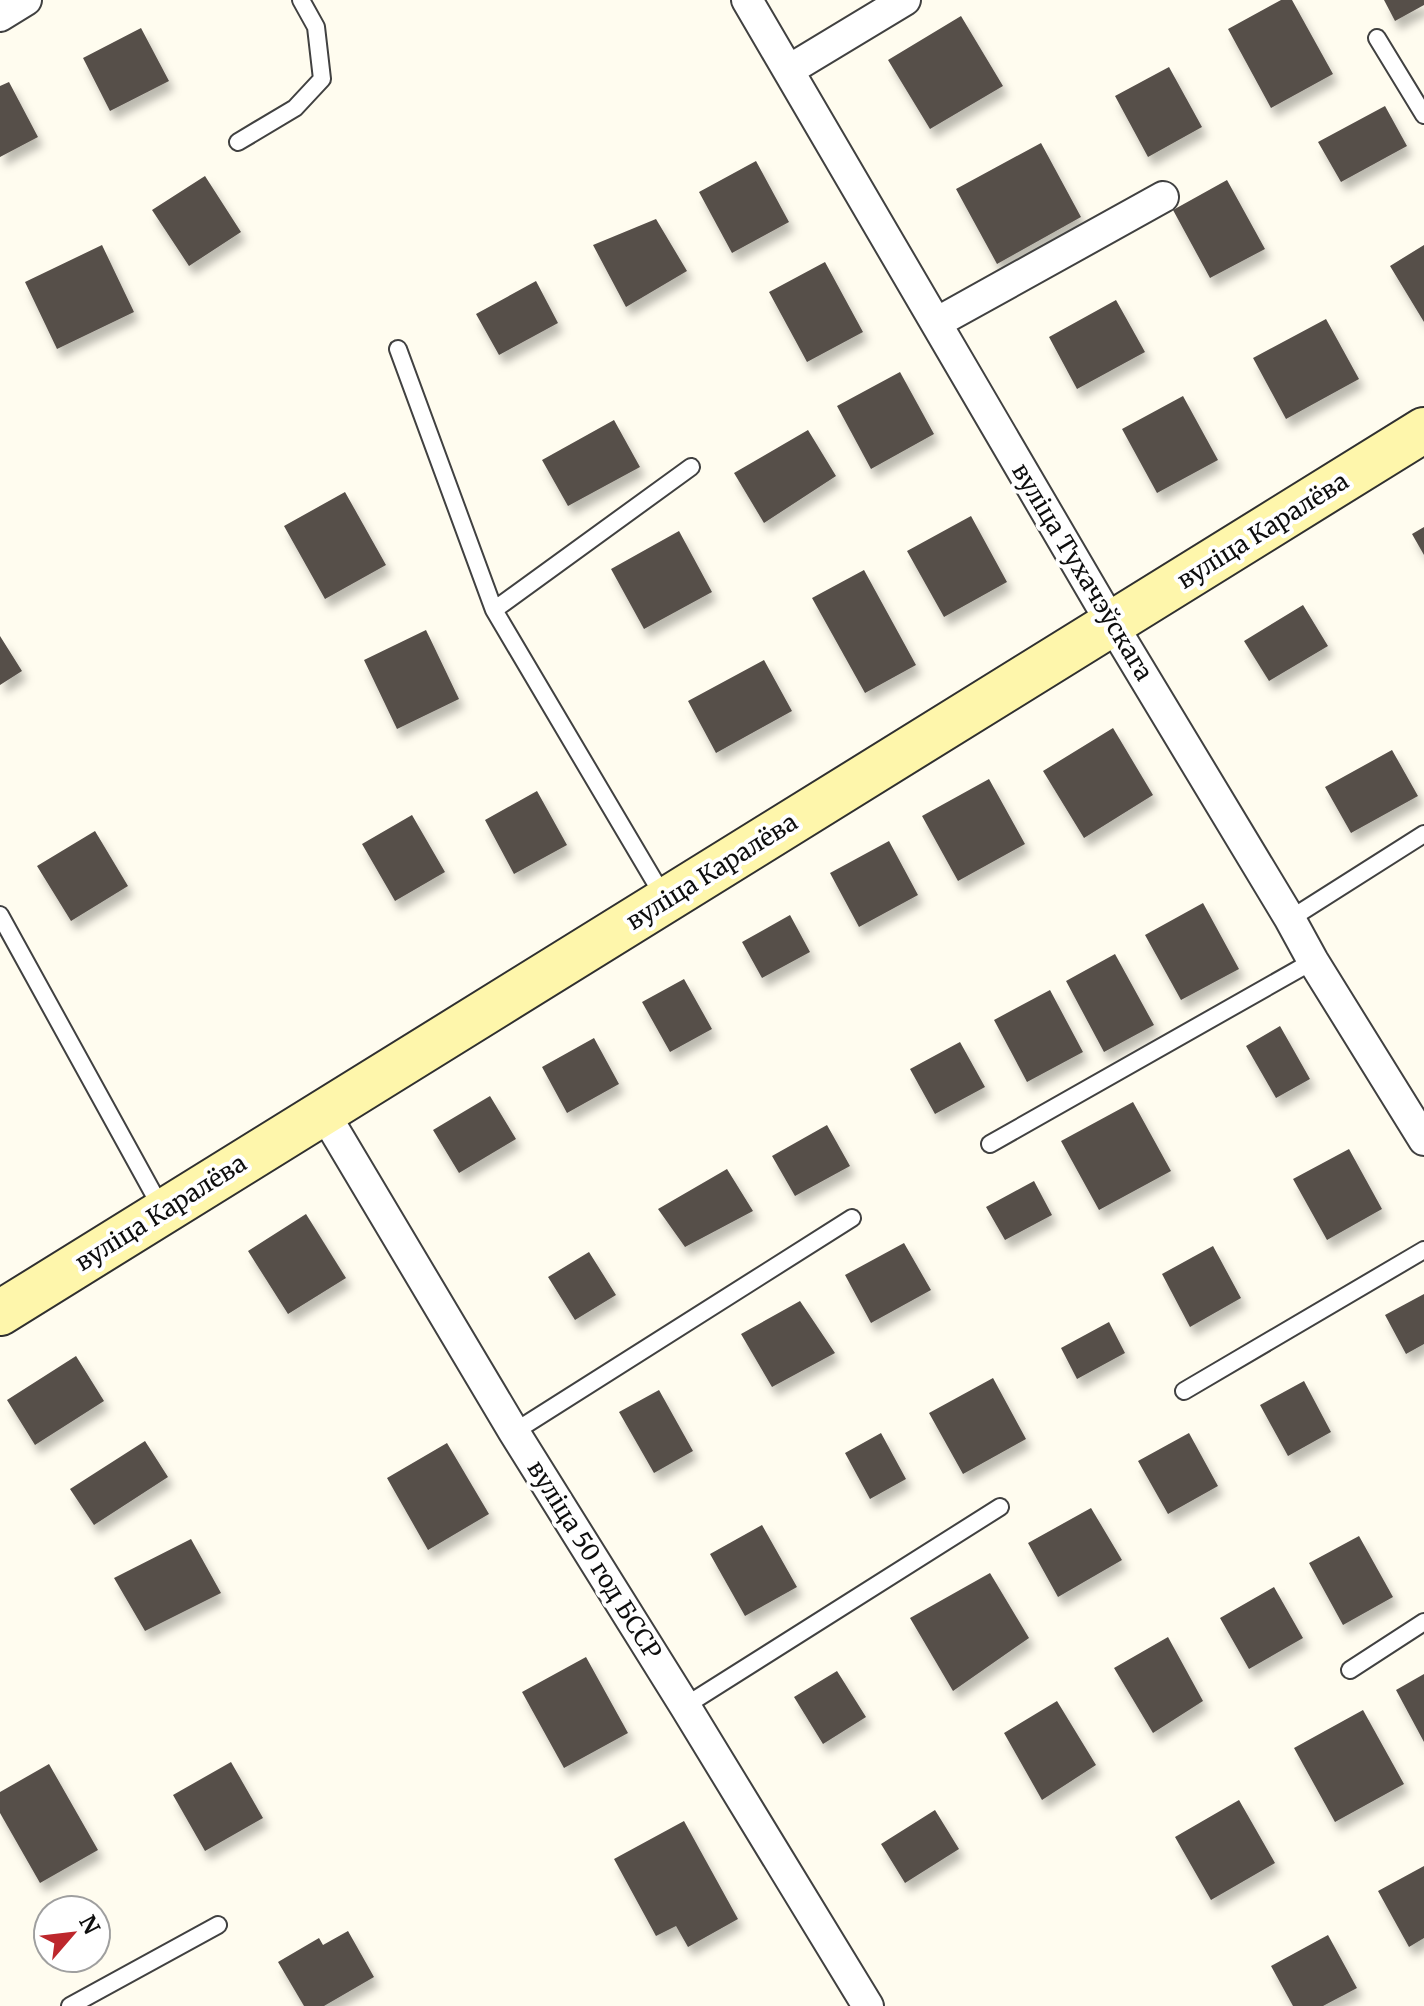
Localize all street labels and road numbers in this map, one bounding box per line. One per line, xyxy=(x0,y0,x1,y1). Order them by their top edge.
street label: вуліца Тухачэўскага xyxy=(1005,457,1160,686)
street label: вуліца Каралёва xyxy=(1171,465,1354,596)
street label: вуліца Каралёва xyxy=(620,806,803,937)
street label: вуліца Каралёва xyxy=(69,1147,252,1278)
street label: вуліца 50 год БССР xyxy=(521,1455,668,1665)

